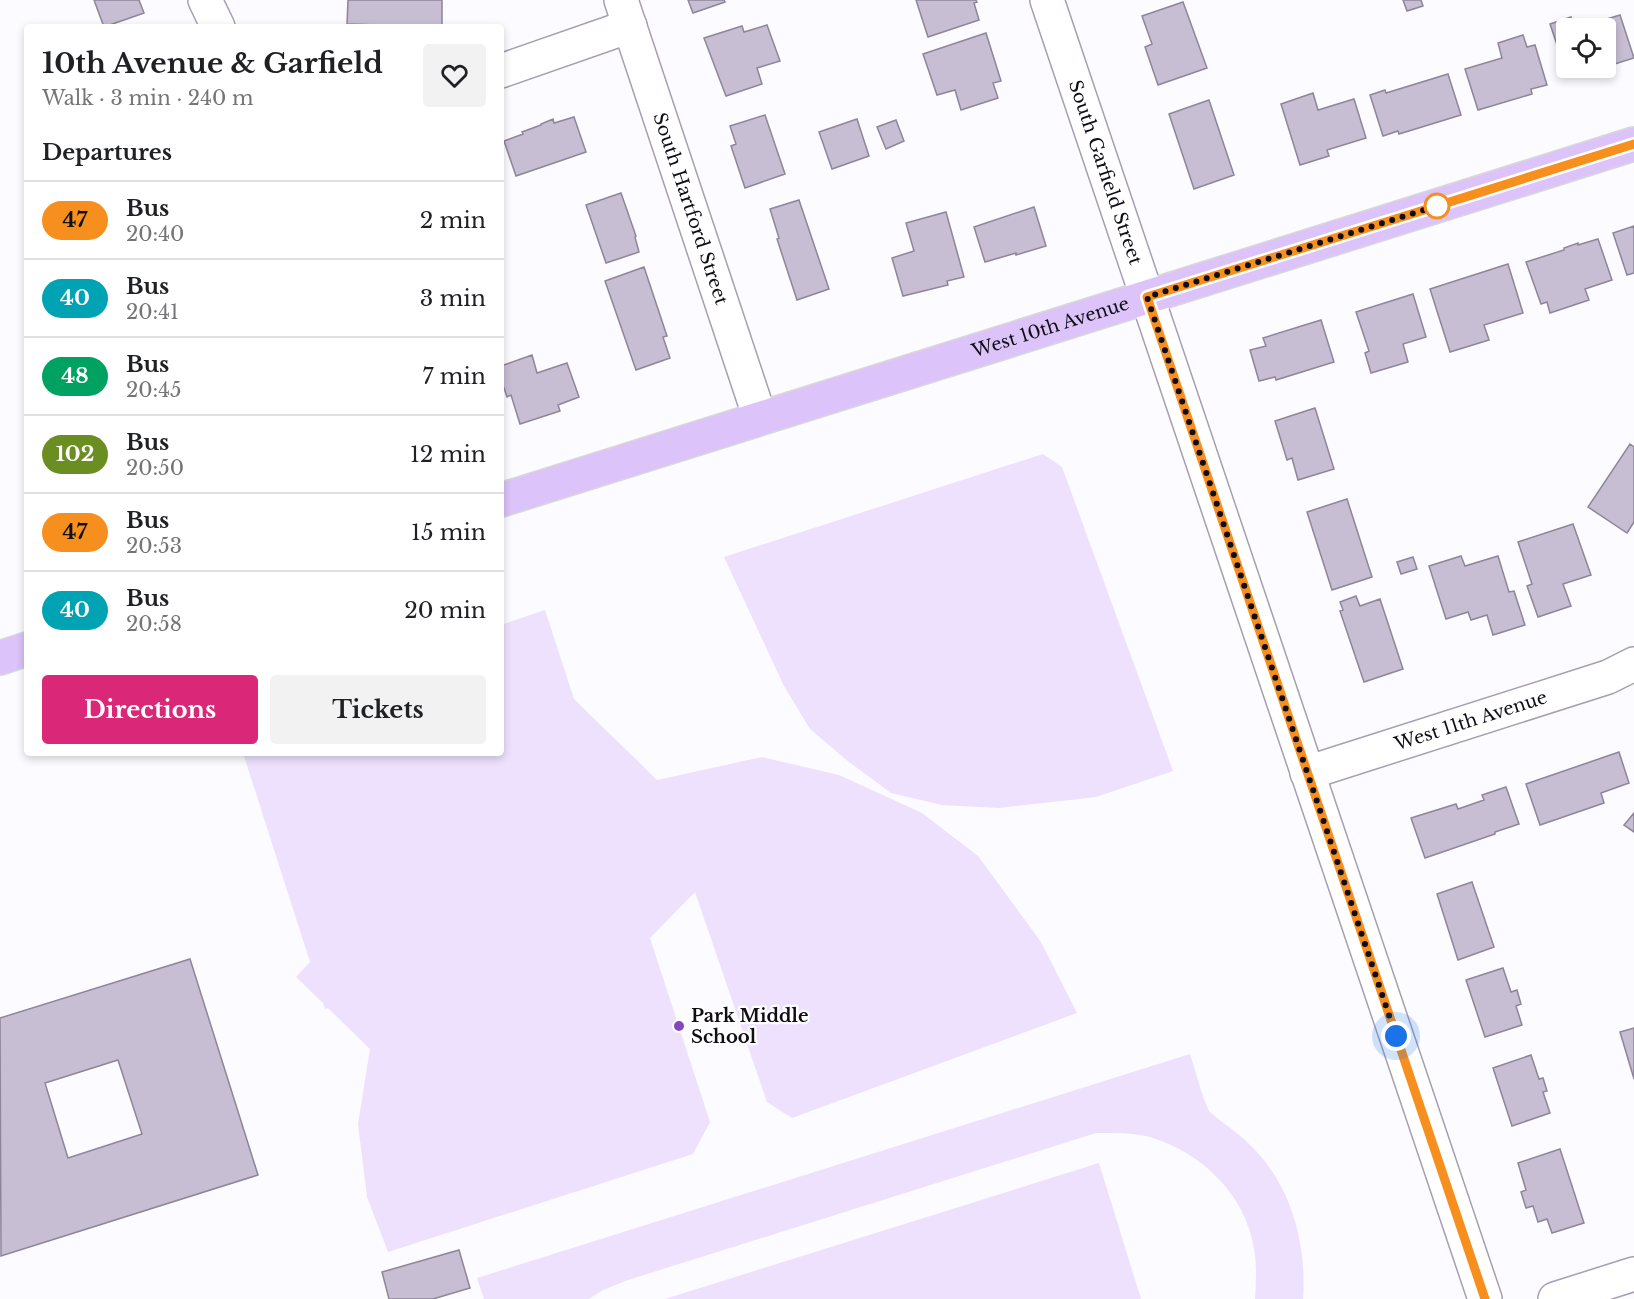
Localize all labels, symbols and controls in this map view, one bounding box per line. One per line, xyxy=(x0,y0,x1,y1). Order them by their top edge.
map controls xyxy=(1556,18,1616,78)
button: locate xyxy=(1556,18,1616,78)
button: heart xyxy=(423,44,486,107)
text: 10th Avenue & Garfield xyxy=(42,46,383,81)
street label: South Garfield Street xyxy=(1064,77,1147,268)
text: Walk · 3 min · 240 m xyxy=(42,86,253,110)
street label: South Hartford Street xyxy=(648,110,733,308)
text: Departures xyxy=(42,139,172,166)
unlabelled marker xyxy=(1424,193,1450,219)
text: Bus xyxy=(126,195,169,222)
text: 47 xyxy=(63,207,87,233)
text: 2 min xyxy=(420,207,486,234)
text: 20:40 xyxy=(126,222,184,246)
text: Bus xyxy=(126,273,169,300)
text: 40 xyxy=(60,285,90,311)
text: 3 min xyxy=(420,285,486,312)
street label: West 10th Avenue xyxy=(968,292,1132,363)
text: 20:41 xyxy=(126,300,179,324)
text: Bus xyxy=(126,351,169,378)
text: 48 xyxy=(61,363,89,389)
text: 7 min xyxy=(422,363,486,390)
text: 20:45 xyxy=(126,378,181,402)
text: Bus xyxy=(126,429,169,456)
text: 102 xyxy=(56,441,94,467)
text: 12 min xyxy=(410,441,486,468)
text: 20:50 xyxy=(126,456,184,480)
text: Bus xyxy=(126,507,169,534)
text: 47 xyxy=(63,519,87,545)
text: 15 min xyxy=(411,519,486,546)
text: 20:53 xyxy=(126,534,182,558)
text: Bus xyxy=(126,585,169,612)
text: 40 xyxy=(60,597,90,623)
text: 20 min xyxy=(404,597,486,624)
text: 20:58 xyxy=(126,612,182,636)
button: Directions xyxy=(42,675,258,744)
button: Tickets xyxy=(270,675,486,744)
street label: West 11th Avenue xyxy=(1391,686,1550,756)
place label: Park Middle School xyxy=(691,1005,809,1048)
marker: Park Middle School xyxy=(672,1019,686,1033)
your location xyxy=(1381,1021,1411,1051)

